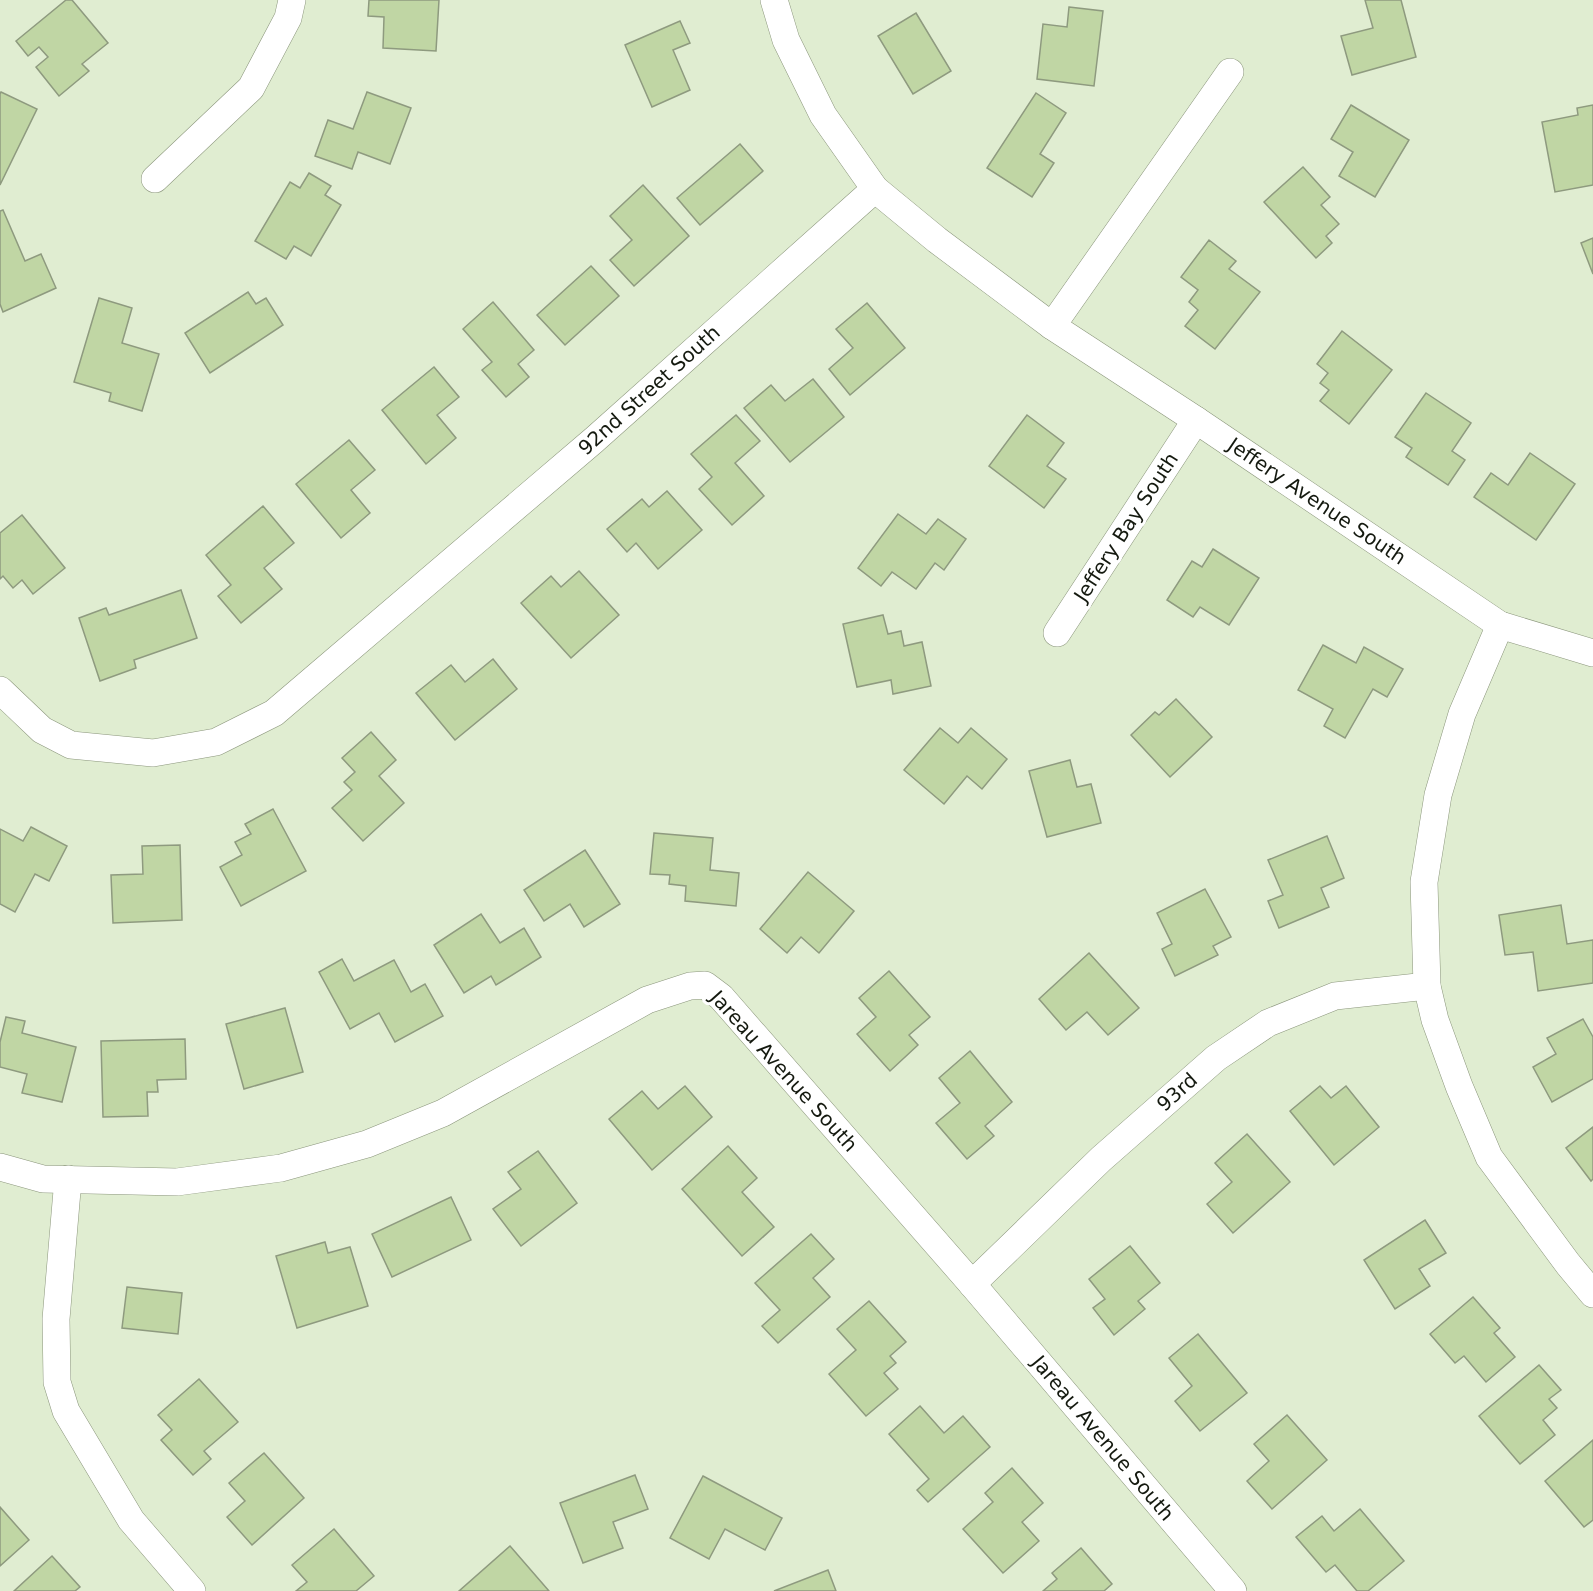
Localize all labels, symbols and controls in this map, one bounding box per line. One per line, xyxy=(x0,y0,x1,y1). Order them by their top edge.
street label: 92nd Street South xyxy=(573,320,725,460)
street label: Jeffery Avenue South xyxy=(1222,431,1411,570)
street label: Jeffery Bay South xyxy=(1068,448,1183,608)
street label: Jareau Avenue South xyxy=(704,984,863,1156)
street label: 93rd xyxy=(1152,1068,1202,1116)
street label: Jareau Avenue South xyxy=(1026,1349,1179,1526)

